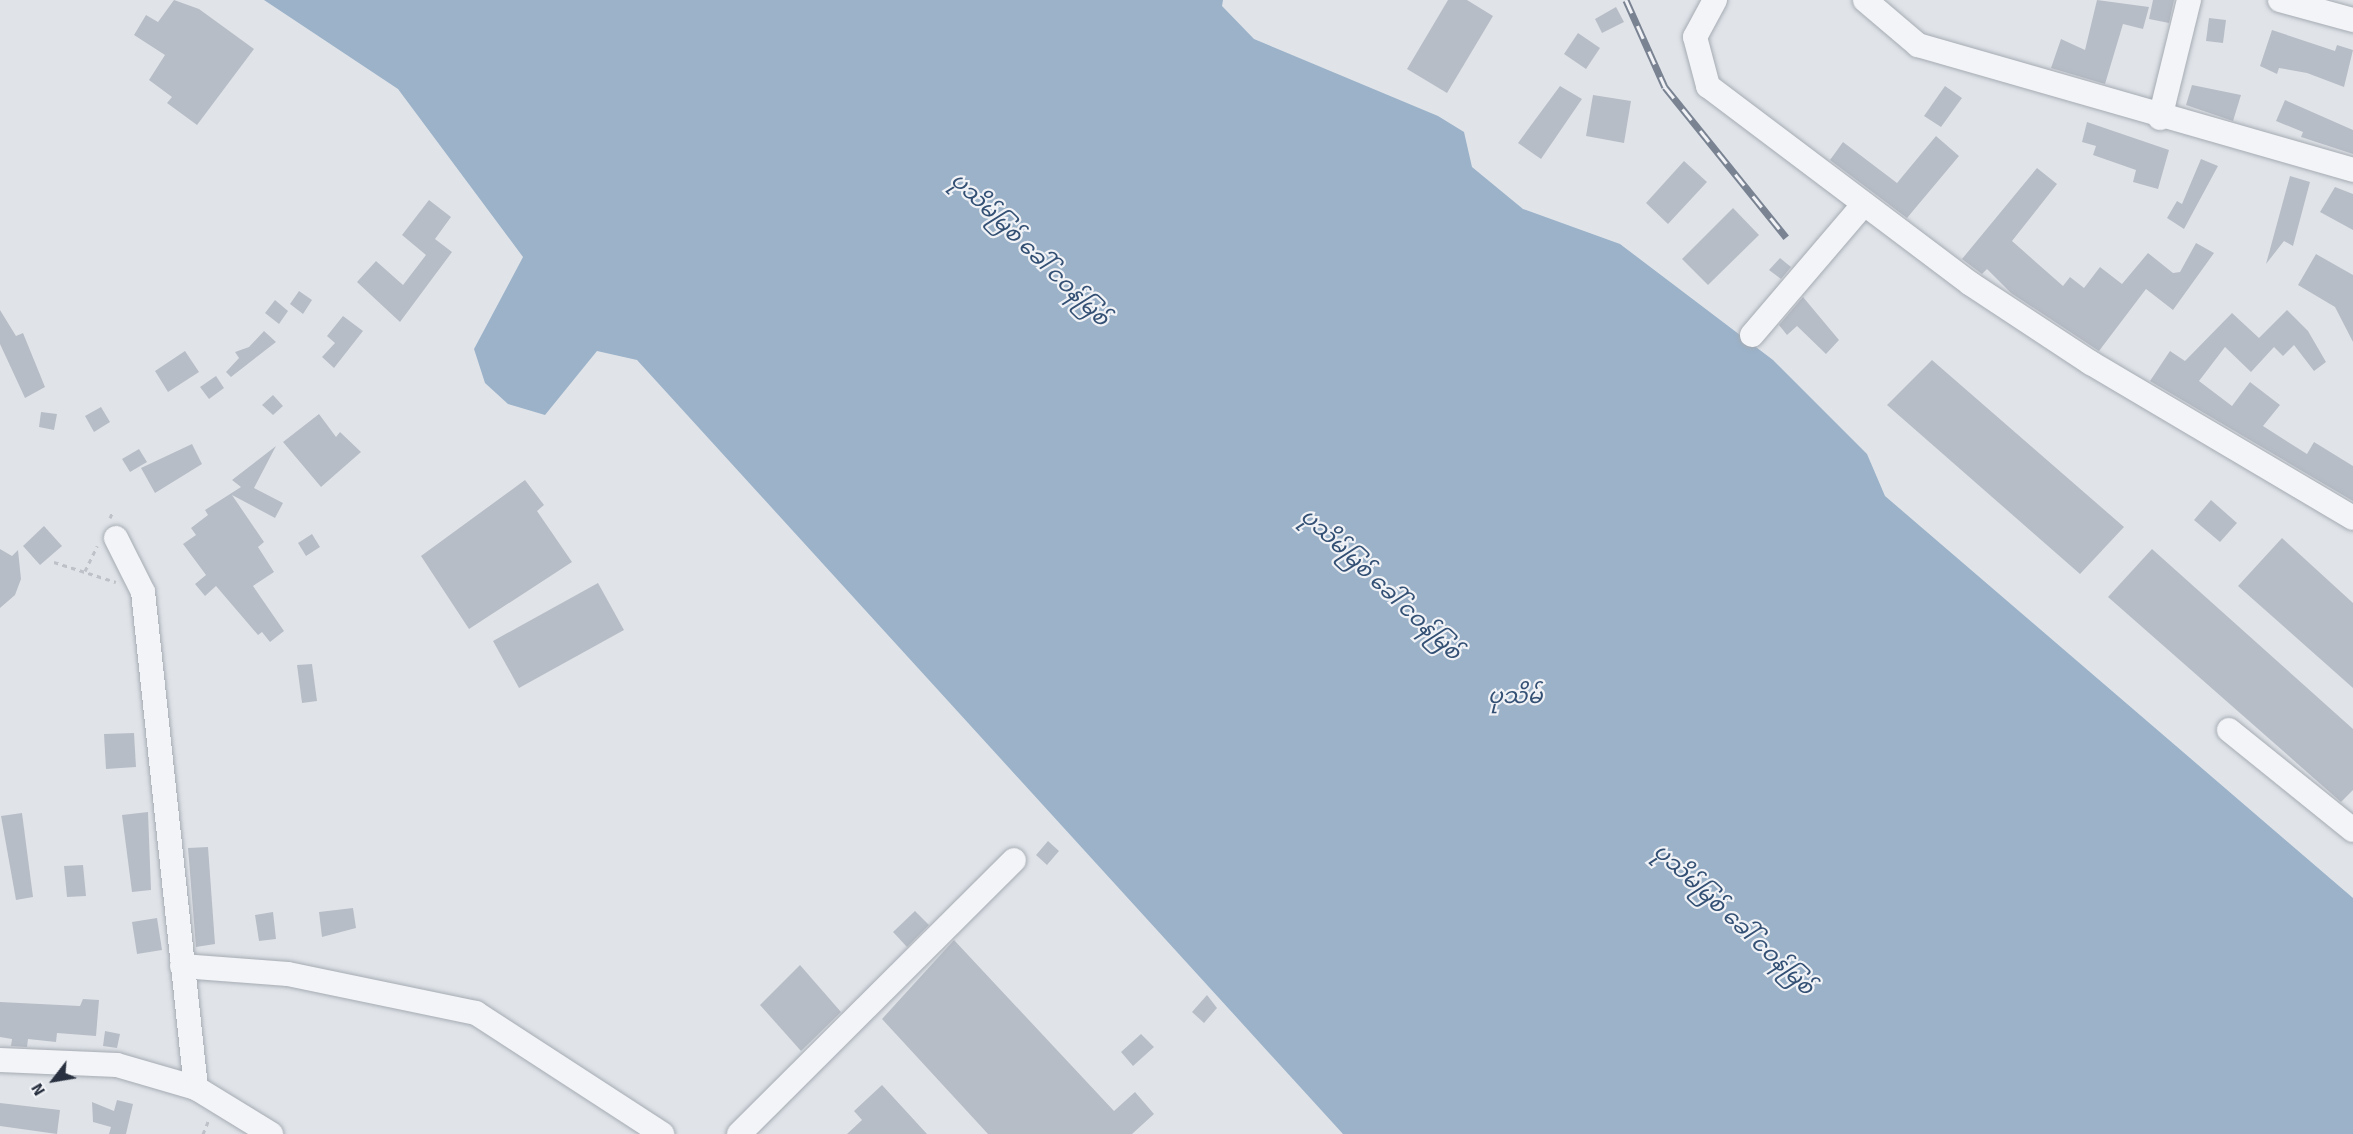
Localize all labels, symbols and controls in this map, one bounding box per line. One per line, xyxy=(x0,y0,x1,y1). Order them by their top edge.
water label: ပုသိမ်မြစ် ခေါ် ငဝန်မြစ် xyxy=(945,167,1115,331)
water label: ပုသိမ်မြစ် ခေါ် ငဝန်မြစ် xyxy=(1295,503,1467,665)
water label: ပုသိမ် xyxy=(1488,683,1542,709)
water label: ပုသိမ်မြစ် ခေါ် ငဝန်မြစ် xyxy=(1648,838,1820,1000)
north arrow xyxy=(24,1050,84,1110)
text: N xyxy=(27,1079,50,1099)

